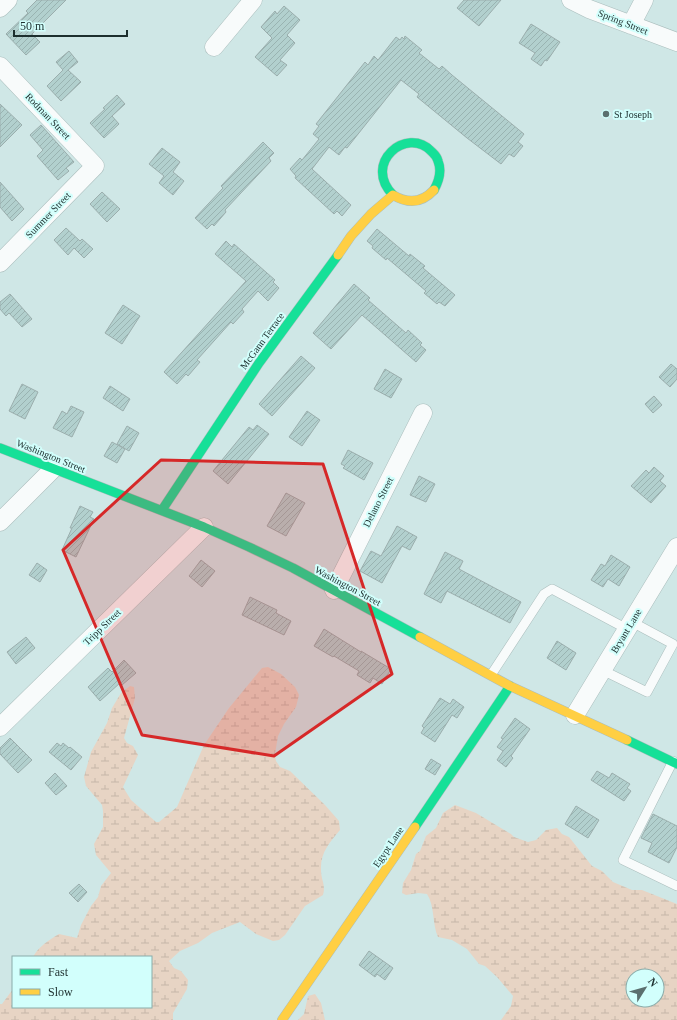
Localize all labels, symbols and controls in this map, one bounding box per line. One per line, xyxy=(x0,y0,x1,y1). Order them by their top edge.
street label: Spring Street xyxy=(597,7,650,37)
scale bar xyxy=(14,12,127,38)
text: 50 m xyxy=(20,19,45,33)
street label: Rodman Street xyxy=(23,91,73,141)
marker: St Joseph xyxy=(601,109,611,119)
place label: St Joseph xyxy=(614,109,652,120)
street label: Summer Street xyxy=(23,190,73,240)
street label: McGann Terrace xyxy=(238,310,287,371)
street label: Washington Street xyxy=(15,437,87,475)
street label: Delano Street xyxy=(361,475,395,529)
street label: Washington Street xyxy=(313,564,383,608)
street label: Tripp Street xyxy=(81,606,123,648)
street label: Bryant Lane xyxy=(608,606,644,655)
street label: Egypt Lane xyxy=(370,824,406,869)
legend xyxy=(12,956,152,1008)
text: Fast xyxy=(48,965,69,979)
north arrow xyxy=(625,968,665,1008)
text: N xyxy=(646,975,660,989)
text: Slow xyxy=(48,985,73,999)

